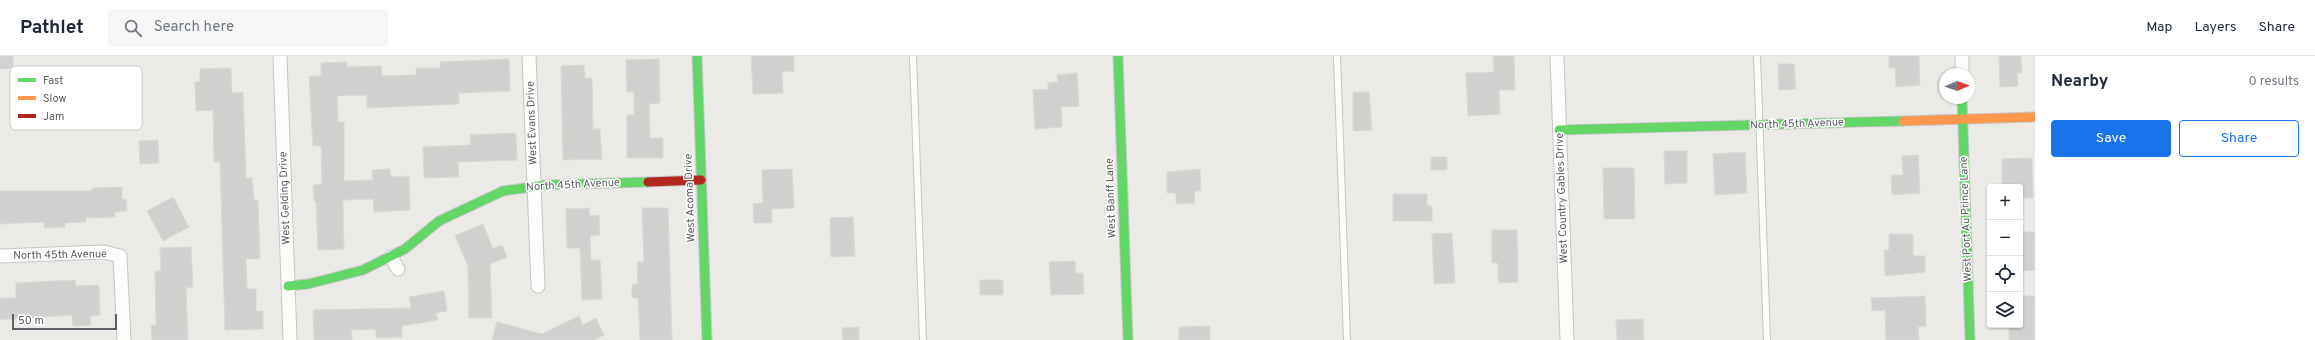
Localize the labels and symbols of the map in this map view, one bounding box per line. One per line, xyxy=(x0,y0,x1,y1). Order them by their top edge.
legend xyxy=(10,66,142,130)
north arrow xyxy=(1939,68,1975,104)
text: Fast xyxy=(43,74,63,88)
street label: West Evans Drive xyxy=(524,81,540,165)
text: Slow xyxy=(43,92,66,106)
text: Jam xyxy=(43,110,64,124)
street label: North 45th Avenue xyxy=(1750,115,1844,133)
street label: West Country Gables Drive xyxy=(1553,132,1571,264)
street label: West Gelding Drive xyxy=(276,151,294,245)
street label: West Acoma Drive xyxy=(681,153,699,243)
street label: West Port Au Prince Lane xyxy=(1957,156,1975,282)
street label: West Banff Lane xyxy=(1103,157,1119,238)
street label: North 45th Avenue xyxy=(526,176,620,194)
street label: North 45th Avenue xyxy=(13,247,107,263)
scale bar xyxy=(12,312,117,331)

